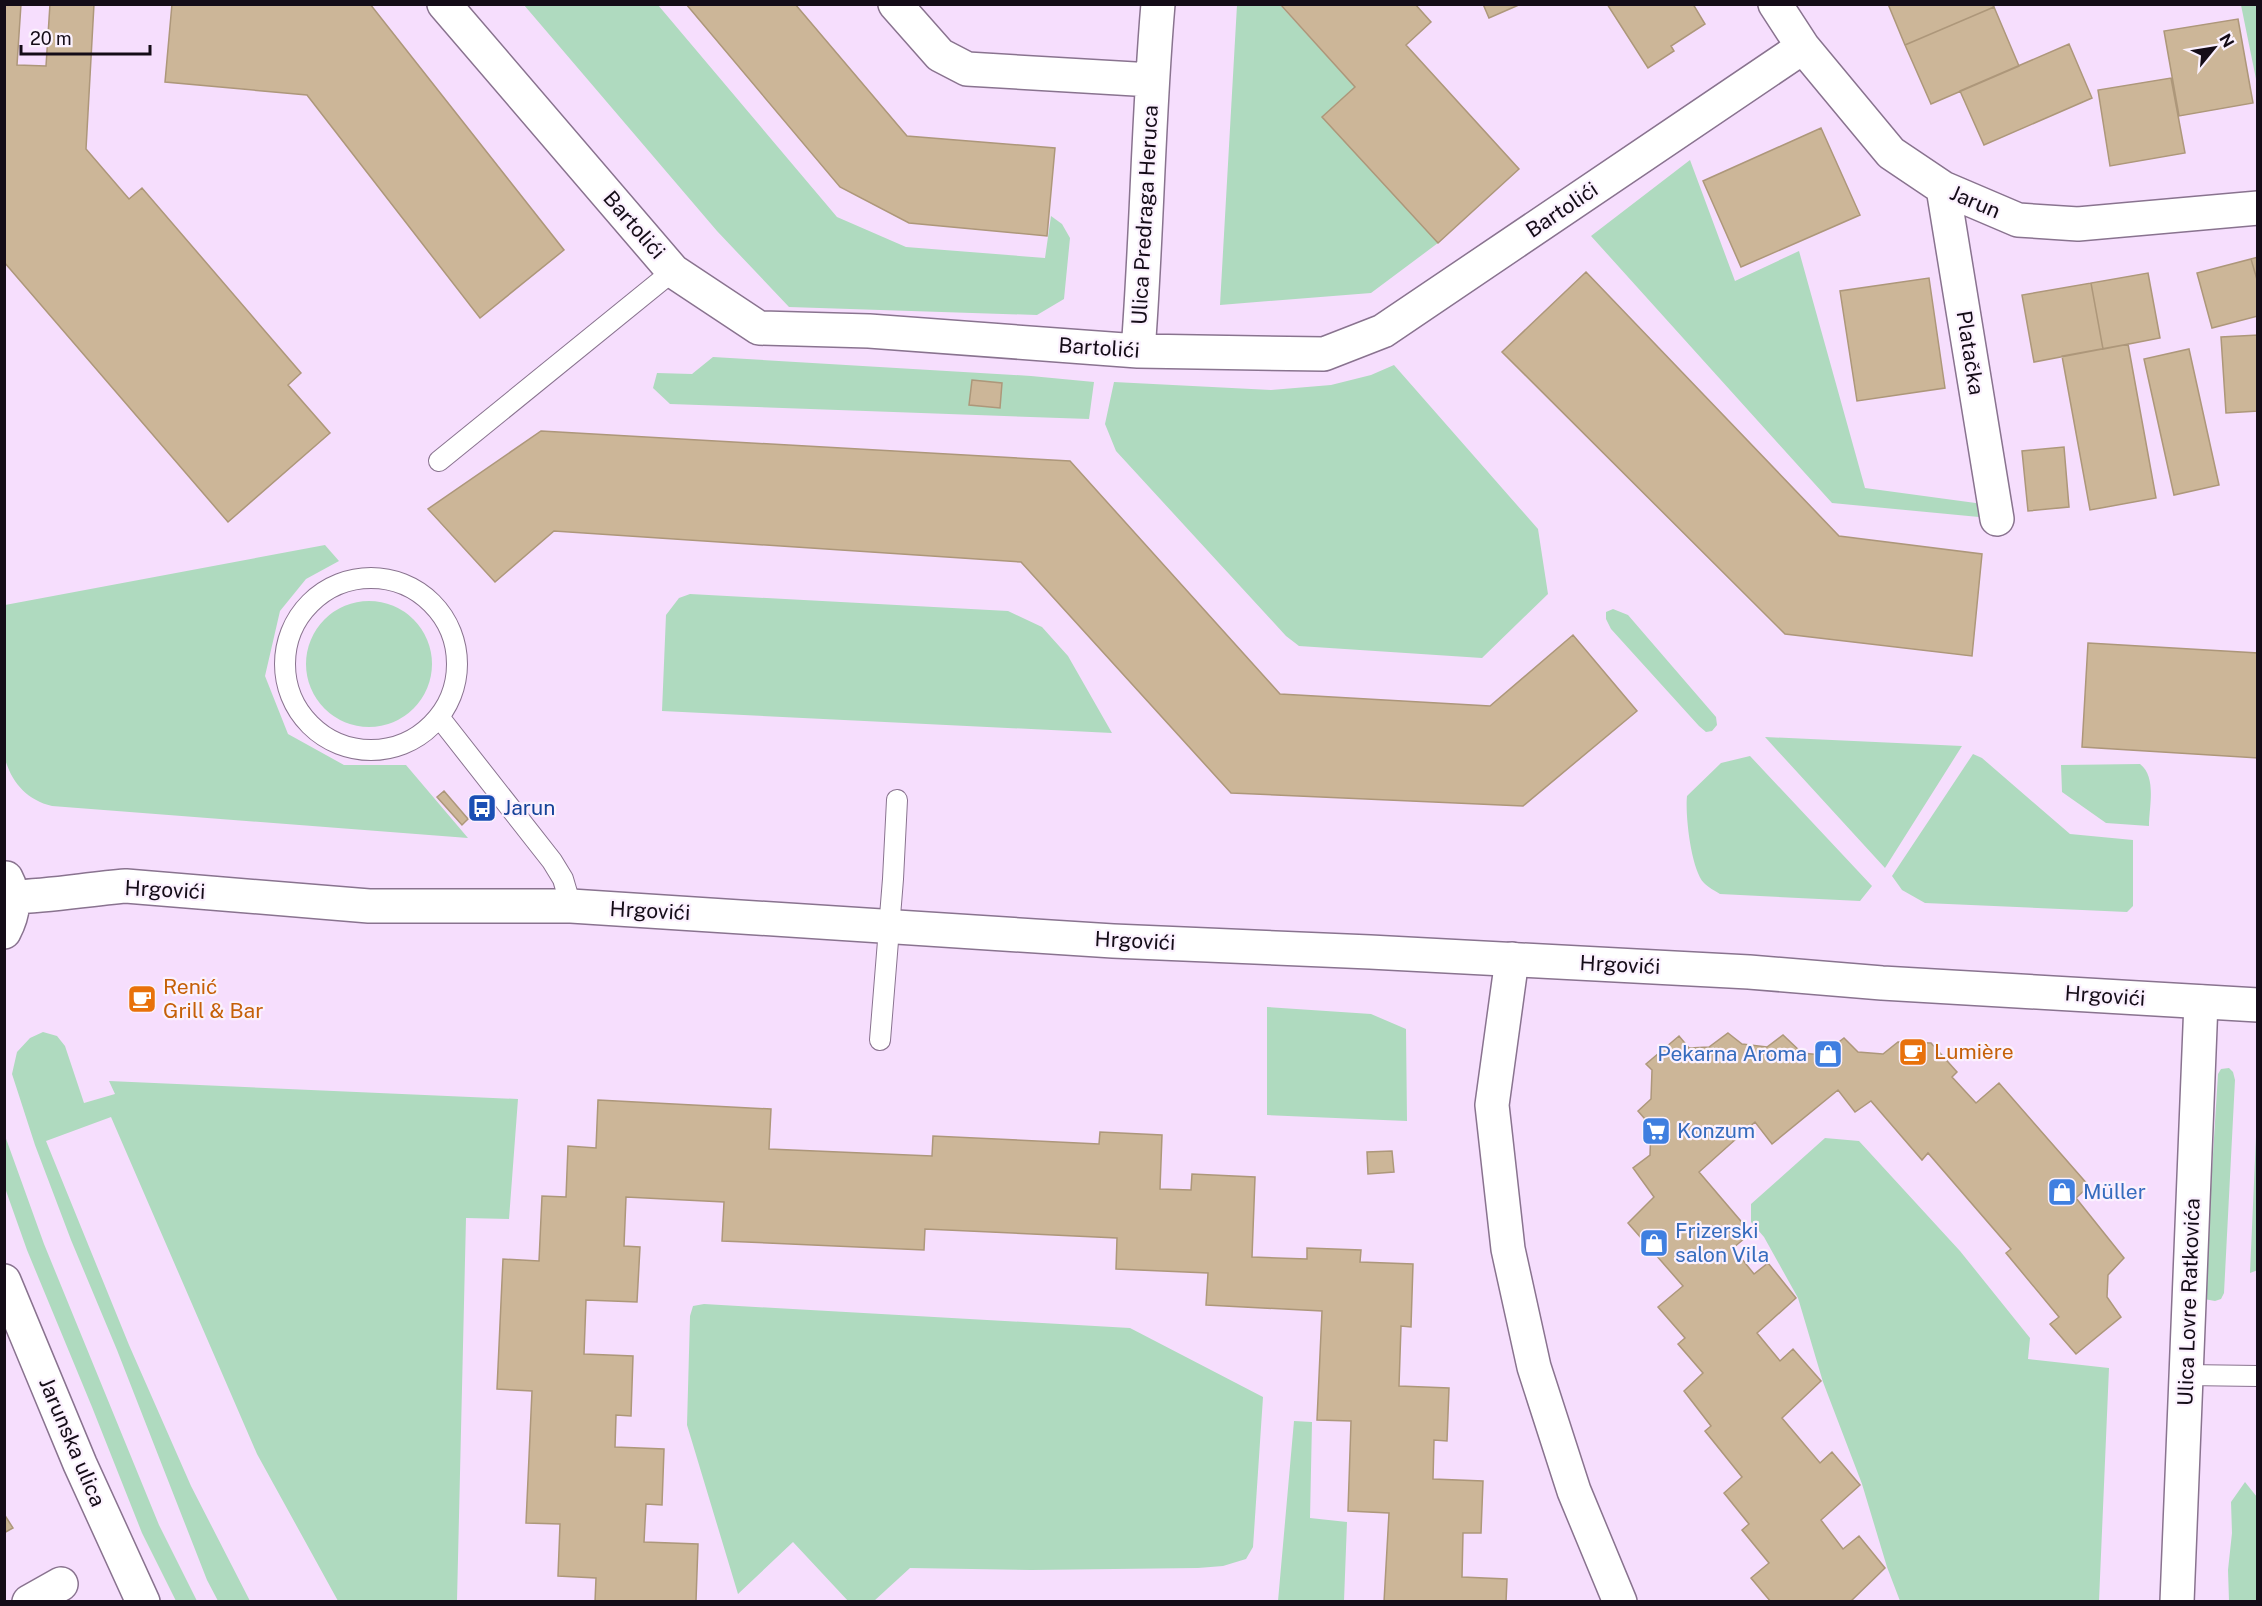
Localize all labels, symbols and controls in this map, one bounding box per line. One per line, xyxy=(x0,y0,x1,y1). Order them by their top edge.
scale bar xyxy=(21,18,150,56)
north arrow xyxy=(2184,18,2244,78)
text: 20 m xyxy=(30,28,72,49)
text: N xyxy=(2215,31,2238,51)
street label: Ulica Predraga Heruca xyxy=(1126,104,1163,326)
street label: Bartolići xyxy=(1521,176,1602,243)
street label: Jarun xyxy=(1946,180,2004,223)
street label: Bartolići xyxy=(598,186,671,264)
street label: Platačka xyxy=(1951,309,1989,397)
street label: Bartolići xyxy=(1058,332,1141,363)
bus stop icon: Jarun xyxy=(466,792,498,824)
place label: Jarun xyxy=(503,795,555,820)
street label: Hrgovići xyxy=(124,875,206,904)
street label: Hrgovići xyxy=(609,896,691,925)
street label: Hrgovići xyxy=(1094,926,1176,955)
street label: Hrgovići xyxy=(1579,950,1661,979)
place label: Renić Grill & Bar xyxy=(163,974,263,1023)
street label: Hrgovići xyxy=(2064,980,2146,1011)
cafe icon: Renić Grill & Bar xyxy=(126,983,158,1015)
cafe icon: Lumière xyxy=(1897,1036,1929,1068)
shop icon: Pekarna Aroma xyxy=(1812,1038,1844,1070)
place label: Lumière xyxy=(1934,1039,2014,1064)
place label: Pekarna Aroma xyxy=(1657,1041,1807,1066)
supermarket icon: Konzum xyxy=(1640,1115,1672,1147)
place label: Konzum xyxy=(1677,1118,1755,1143)
shop icon: Müller xyxy=(2046,1176,2078,1208)
place label: Müller xyxy=(2083,1179,2146,1204)
street label: Ulica Lovre Ratkovića xyxy=(2172,1198,2205,1406)
place label: Frizerski salon Vila xyxy=(1675,1218,1769,1267)
shop icon: Frizerski salon Vila xyxy=(1638,1227,1670,1259)
street label: Jarunska ulica xyxy=(34,1373,111,1510)

